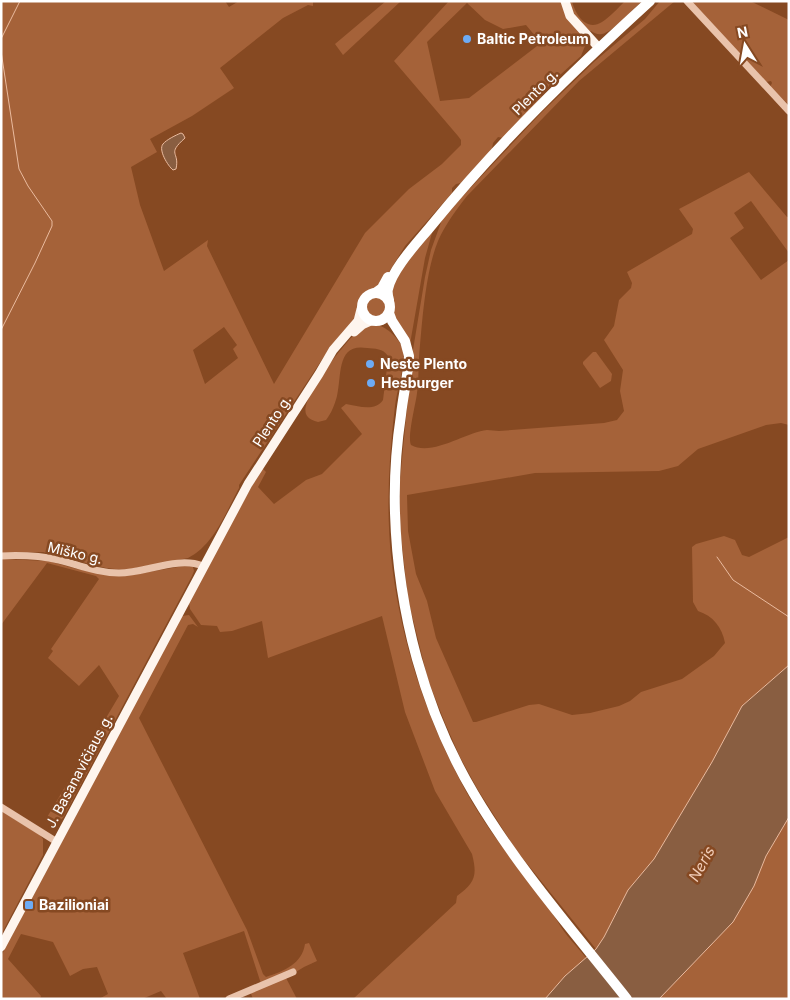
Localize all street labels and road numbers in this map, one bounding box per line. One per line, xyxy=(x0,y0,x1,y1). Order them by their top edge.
street label: Plento g. xyxy=(508,65,561,118)
street label: Plento g. xyxy=(249,392,295,450)
street label: Miško g. xyxy=(46,538,104,567)
street label: J. Basanavičiaus g. xyxy=(41,711,116,831)

